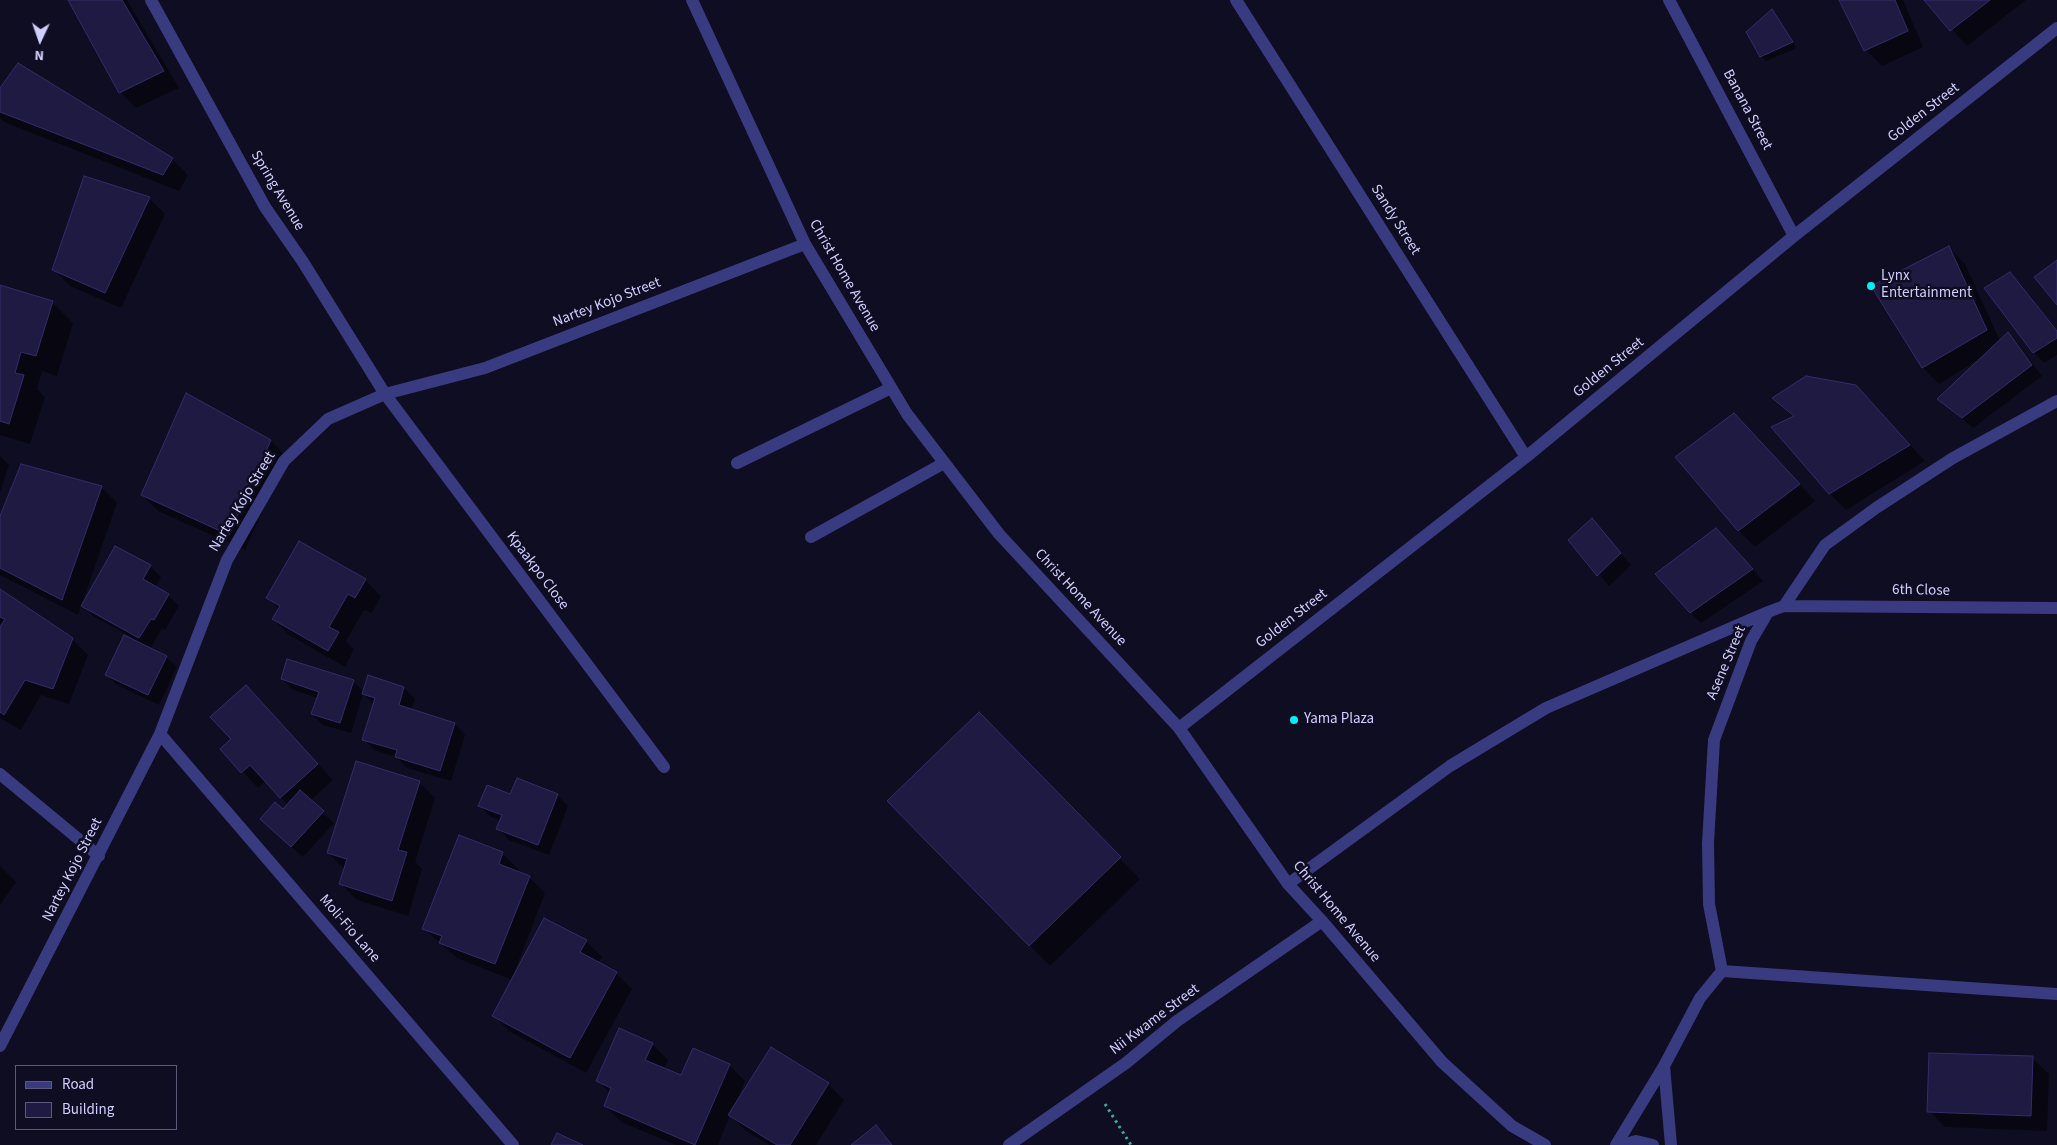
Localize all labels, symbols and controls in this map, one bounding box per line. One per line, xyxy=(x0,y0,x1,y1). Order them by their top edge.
north arrow xyxy=(15,15,65,65)
text: N xyxy=(34,45,44,65)
street label: Banana Street xyxy=(1718,67,1776,153)
street label: Golden Street xyxy=(1885,80,1963,146)
street label: Spring Avenue xyxy=(246,148,308,234)
street label: Sandy Street xyxy=(1366,181,1424,259)
street label: Christ Home Avenue xyxy=(805,217,883,335)
place label: Lynx Entertainment xyxy=(1881,268,1972,303)
street label: Nartey Kojo Street xyxy=(551,274,663,332)
marker: Lynx Entertainment xyxy=(1865,280,1877,292)
street label: Golden Street xyxy=(1570,334,1648,402)
street label: Nartey Kojo Street xyxy=(206,449,280,555)
street label: Kpaakpo Close xyxy=(502,528,572,614)
street label: Christ Home Avenue xyxy=(1030,546,1130,650)
street label: 6th Close xyxy=(1892,581,1950,601)
street label: Golden Street xyxy=(1253,586,1331,652)
street label: Asene Street xyxy=(1703,623,1751,703)
place label: Yama Plaza xyxy=(1304,711,1374,729)
marker: Yama Plaza xyxy=(1288,714,1300,726)
street label: Nartey Kojo Street xyxy=(39,815,107,925)
street label: Christ Home Avenue xyxy=(1288,858,1384,966)
street label: Moli-Fio Lane xyxy=(315,891,383,967)
street label: Nii Kwame Street xyxy=(1107,981,1203,1059)
legend xyxy=(15,1065,178,1130)
text: Road xyxy=(62,1074,94,1095)
text: Building xyxy=(62,1099,114,1120)

